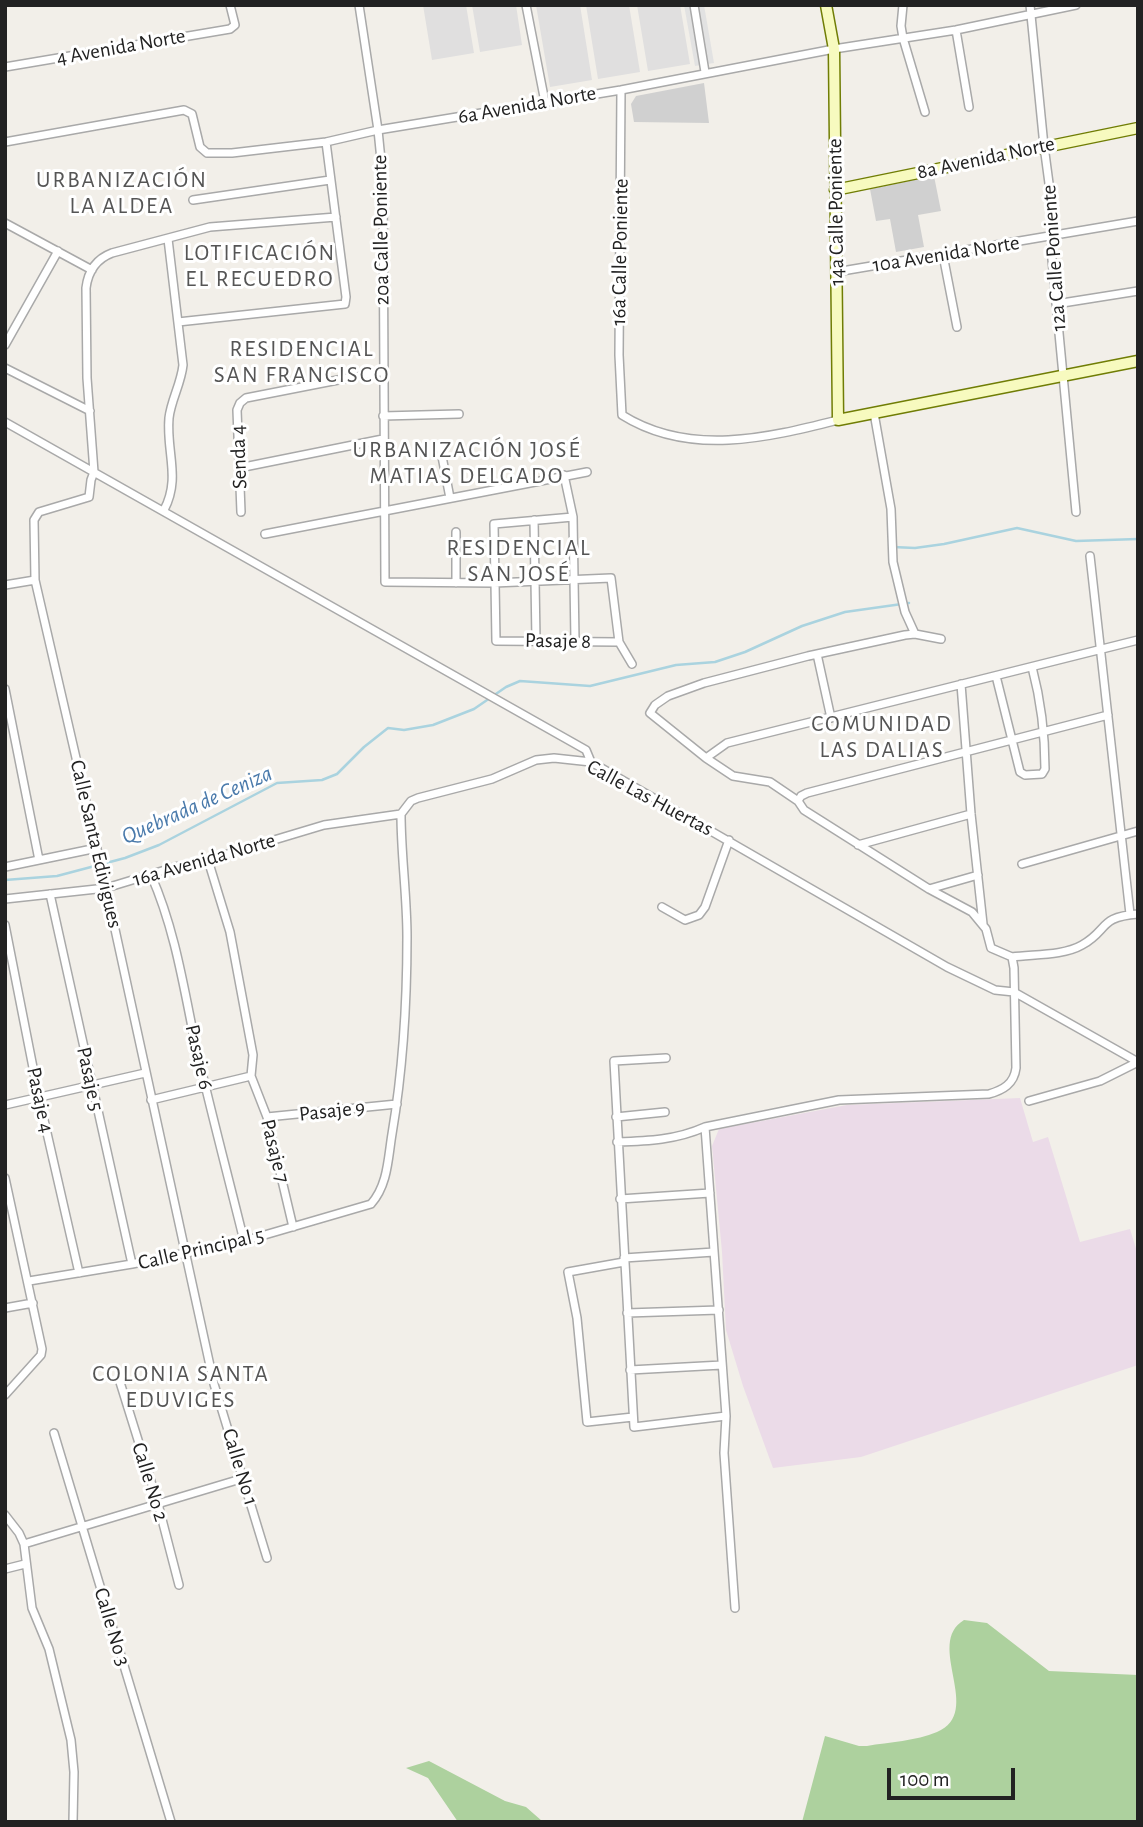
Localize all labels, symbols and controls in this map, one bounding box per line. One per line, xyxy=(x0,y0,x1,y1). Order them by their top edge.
street label: 4 Avenida Norte xyxy=(55,23,187,71)
street label: 6a Avenida Norte xyxy=(456,80,598,130)
street label: 8a Avenida Norte xyxy=(915,131,1057,185)
street label: 14a Calle Poniente xyxy=(822,138,850,286)
street label: 20a Calle Poniente xyxy=(367,154,395,306)
district label: URBANIZACIÓN LA ALDEA xyxy=(38,166,206,220)
street label: 16a Calle Poniente xyxy=(606,178,634,326)
street label: 12a Calle Poniente xyxy=(1036,184,1072,332)
street label: 10a Avenida Norte xyxy=(871,230,1021,278)
district label: LOTIFICACIÓN EL RECUEDRO xyxy=(185,239,335,293)
district label: RESIDENCIAL SAN FRANCISCO xyxy=(215,335,389,389)
street label: Senda 4 xyxy=(225,425,253,489)
district label: URBANIZACIÓN JOSÉ MATIAS DELGADO xyxy=(355,436,579,490)
district label: RESIDENCIAL SAN JOSÉ xyxy=(448,534,590,588)
street label: Pasaje 8 xyxy=(525,628,591,654)
district label: COMUNIDAD LAS DALIAS xyxy=(812,710,952,764)
street label: Calle Las Huertas xyxy=(583,754,717,842)
street label: Calle Santa Edivigues xyxy=(64,758,128,930)
water label: Quebrada de Ceniza xyxy=(117,759,277,851)
street label: 16a Avenida Norte xyxy=(130,828,278,892)
street label: Pasaje 6 xyxy=(179,1022,219,1092)
street label: Pasaje 5 xyxy=(71,1045,109,1113)
street label: Pasaje 4 xyxy=(21,1065,59,1135)
street label: Pasaje 9 xyxy=(298,1095,366,1127)
street label: Pasaje 7 xyxy=(255,1116,295,1186)
street label: Calle Principal 5 xyxy=(136,1222,266,1276)
district label: COLONIA SANTA EDUVIGES xyxy=(94,1360,268,1414)
street label: Calle No 1 xyxy=(216,1426,264,1508)
street label: Calle No 2 xyxy=(126,1439,174,1525)
street label: Calle No 3 xyxy=(88,1585,136,1669)
scale bar xyxy=(891,1754,1019,1798)
text: 100 m xyxy=(900,1769,950,1790)

